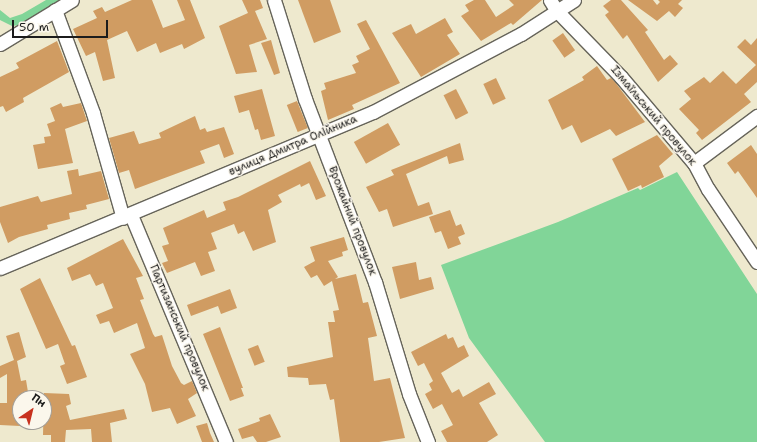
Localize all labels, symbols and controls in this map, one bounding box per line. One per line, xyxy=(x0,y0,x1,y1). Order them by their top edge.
scale bar xyxy=(14,12,110,38)
text: 50 m xyxy=(19,19,49,35)
street label: Ізмаїльський провулок xyxy=(607,63,699,169)
street label: вулиця Дмитра Олійника xyxy=(227,113,359,179)
street label: Врожайний провулок xyxy=(325,165,379,277)
street label: Партизанський провулок xyxy=(146,263,212,393)
north arrow xyxy=(12,390,52,430)
text: Пн xyxy=(28,390,49,411)

